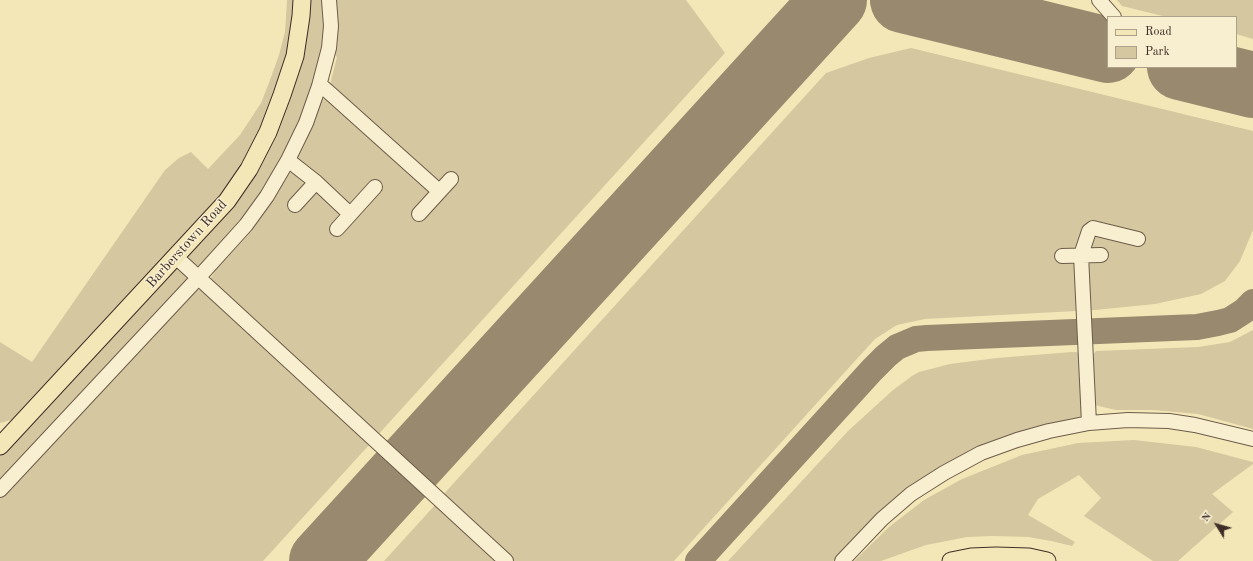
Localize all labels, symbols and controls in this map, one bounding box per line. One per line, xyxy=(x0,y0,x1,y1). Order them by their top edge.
legend xyxy=(1107,16,1237,68)
text: Road xyxy=(1145,26,1172,38)
text: Park xyxy=(1145,46,1170,58)
street label: Barberstown Road xyxy=(143,196,231,292)
north arrow xyxy=(1197,505,1237,545)
text: N xyxy=(1200,511,1214,524)

